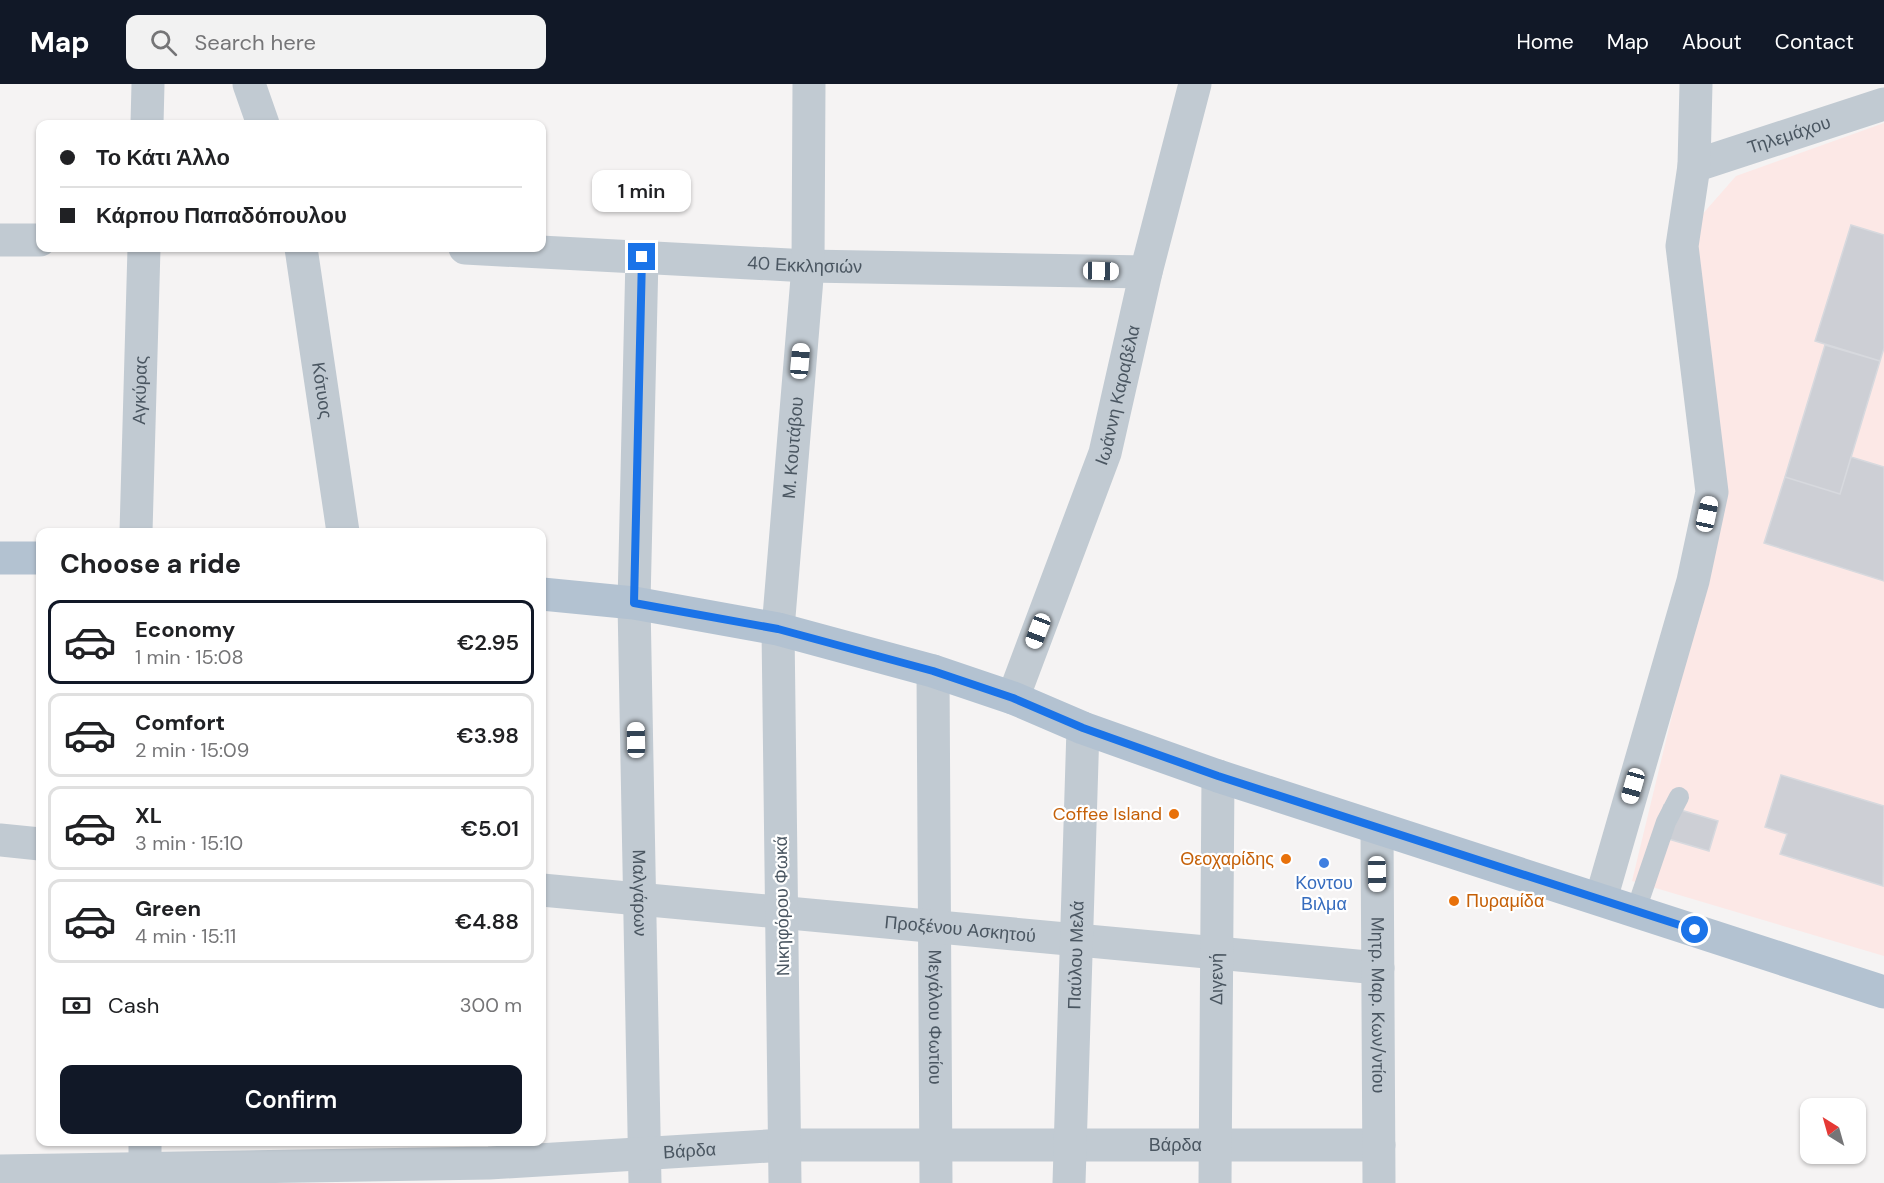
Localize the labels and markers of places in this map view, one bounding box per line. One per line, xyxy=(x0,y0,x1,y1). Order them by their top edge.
place label: Coffee Island xyxy=(1053,802,1162,826)
marker: Coffee Island xyxy=(1167,807,1181,821)
place label: Θεοχαρίδης xyxy=(1180,847,1274,871)
marker: Θεοχαρίδης xyxy=(1279,852,1293,866)
marker: Κοντου Βιλμα xyxy=(1317,856,1331,870)
place label: Κοντου Βιλμα xyxy=(1295,871,1353,916)
place label: Πυραμίδα xyxy=(1466,889,1544,913)
marker: Πυραμίδα xyxy=(1447,894,1461,908)

